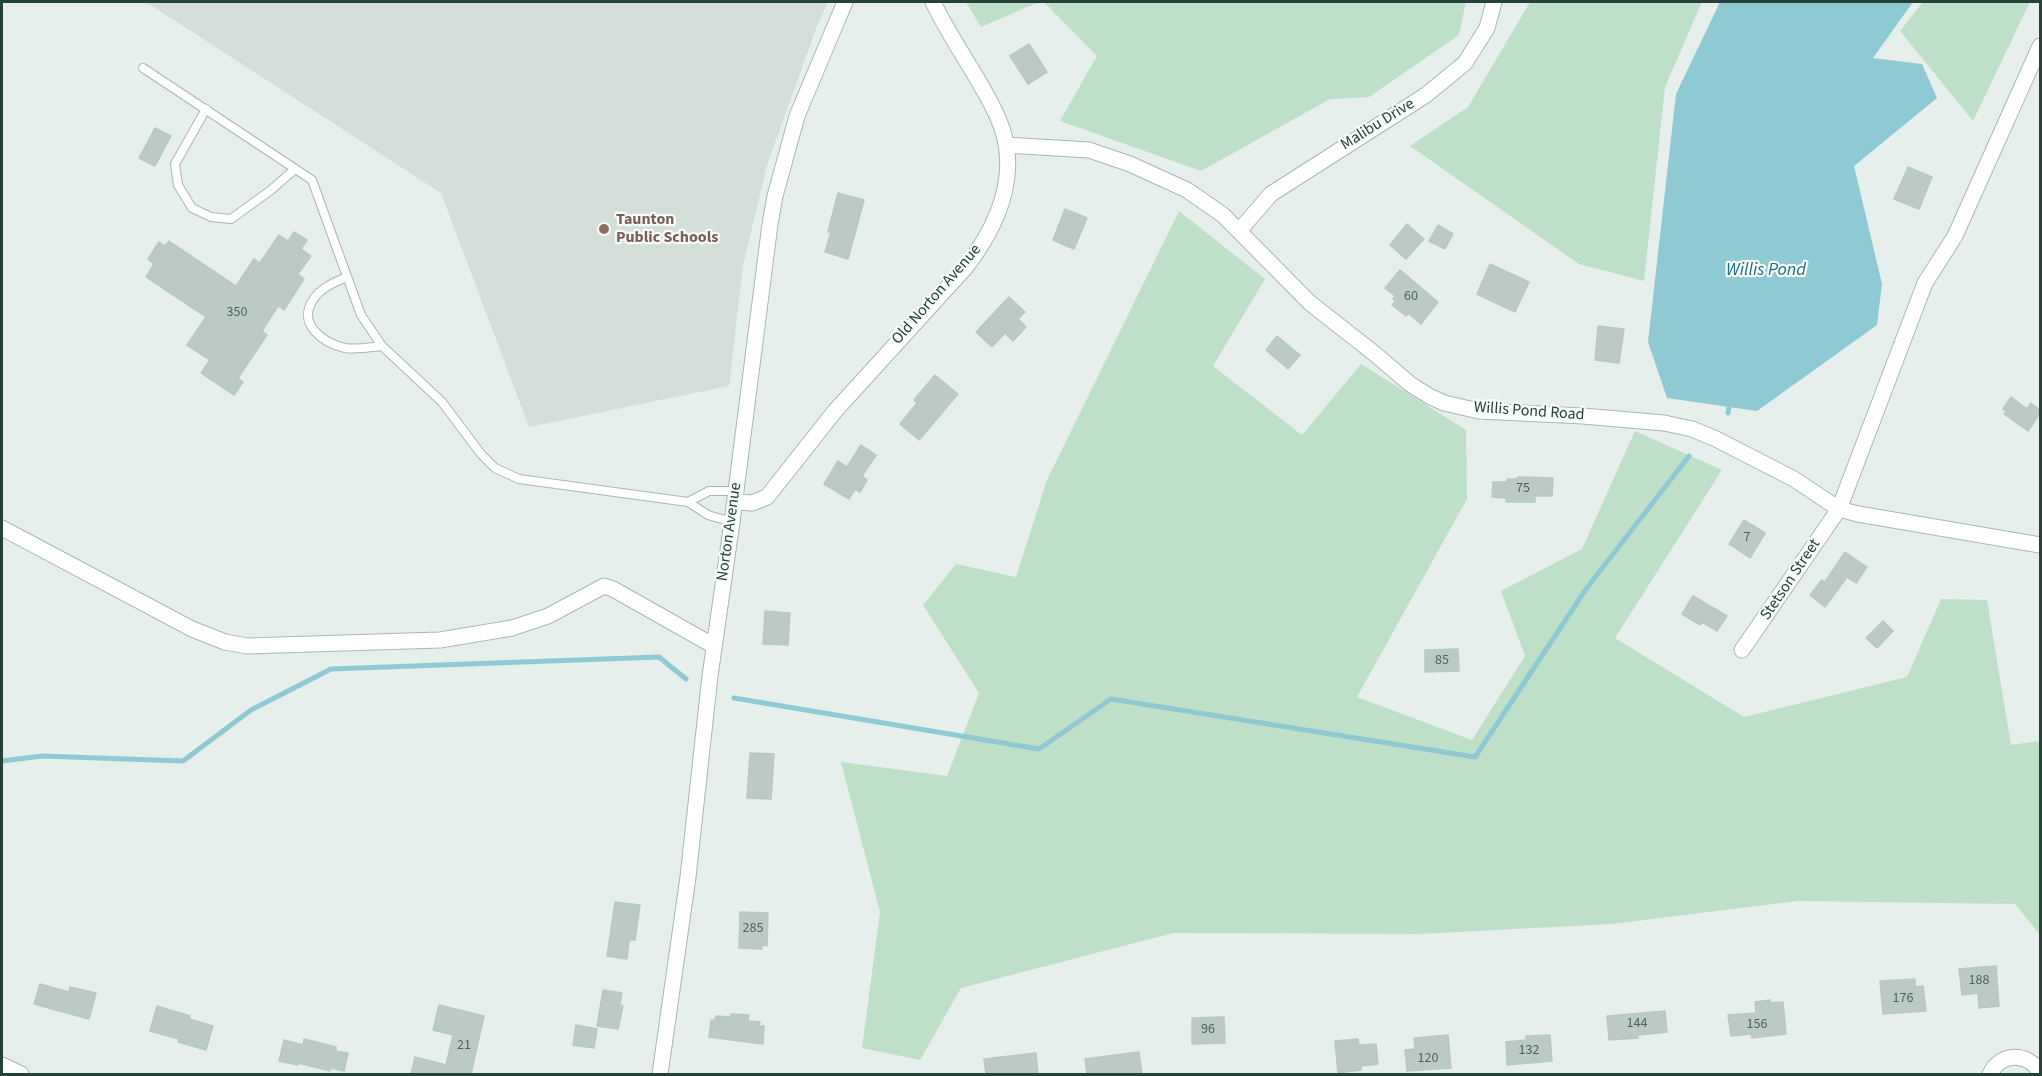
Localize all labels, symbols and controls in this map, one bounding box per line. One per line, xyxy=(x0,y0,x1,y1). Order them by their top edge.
street label: Malibu Drive xyxy=(1338,95,1418,155)
place label: Taunton Public Schools xyxy=(616,210,718,248)
marker: Taunton Public Schools xyxy=(597,222,611,236)
street label: Old Norton Avenue xyxy=(888,241,986,349)
water label: Willis Pond xyxy=(1726,260,1806,282)
house number: 60 xyxy=(1404,289,1418,305)
house number: 350 xyxy=(227,305,247,321)
street label: Willis Pond Road xyxy=(1473,399,1585,425)
street label: Norton Avenue xyxy=(714,481,746,583)
house number: 75 xyxy=(1516,481,1530,497)
house number: 7 xyxy=(1744,530,1750,546)
street label: Stetson Street xyxy=(1757,536,1825,624)
house number: 85 xyxy=(1435,653,1449,669)
house number: 285 xyxy=(743,921,763,937)
house number: 188 xyxy=(1969,973,1989,989)
house number: 176 xyxy=(1893,991,1913,1007)
house number: 144 xyxy=(1627,1016,1647,1032)
house number: 156 xyxy=(1747,1017,1767,1033)
house number: 96 xyxy=(1201,1022,1215,1038)
house number: 21 xyxy=(457,1038,471,1054)
house number: 132 xyxy=(1519,1043,1539,1059)
house number: 120 xyxy=(1418,1051,1438,1067)

